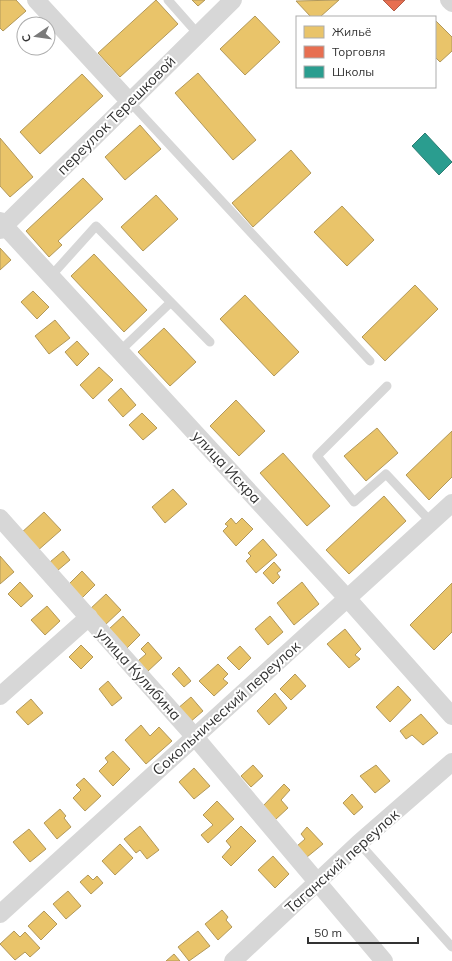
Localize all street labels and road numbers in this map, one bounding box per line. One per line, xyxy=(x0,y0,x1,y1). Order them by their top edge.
street label: переулок Терешковой xyxy=(53,52,179,178)
street label: улица Искра xyxy=(188,427,266,507)
street label: улица Кулибина xyxy=(92,624,186,724)
street label: Сокольнический переулок xyxy=(148,636,305,779)
street label: Таганский переулок xyxy=(281,804,404,917)

